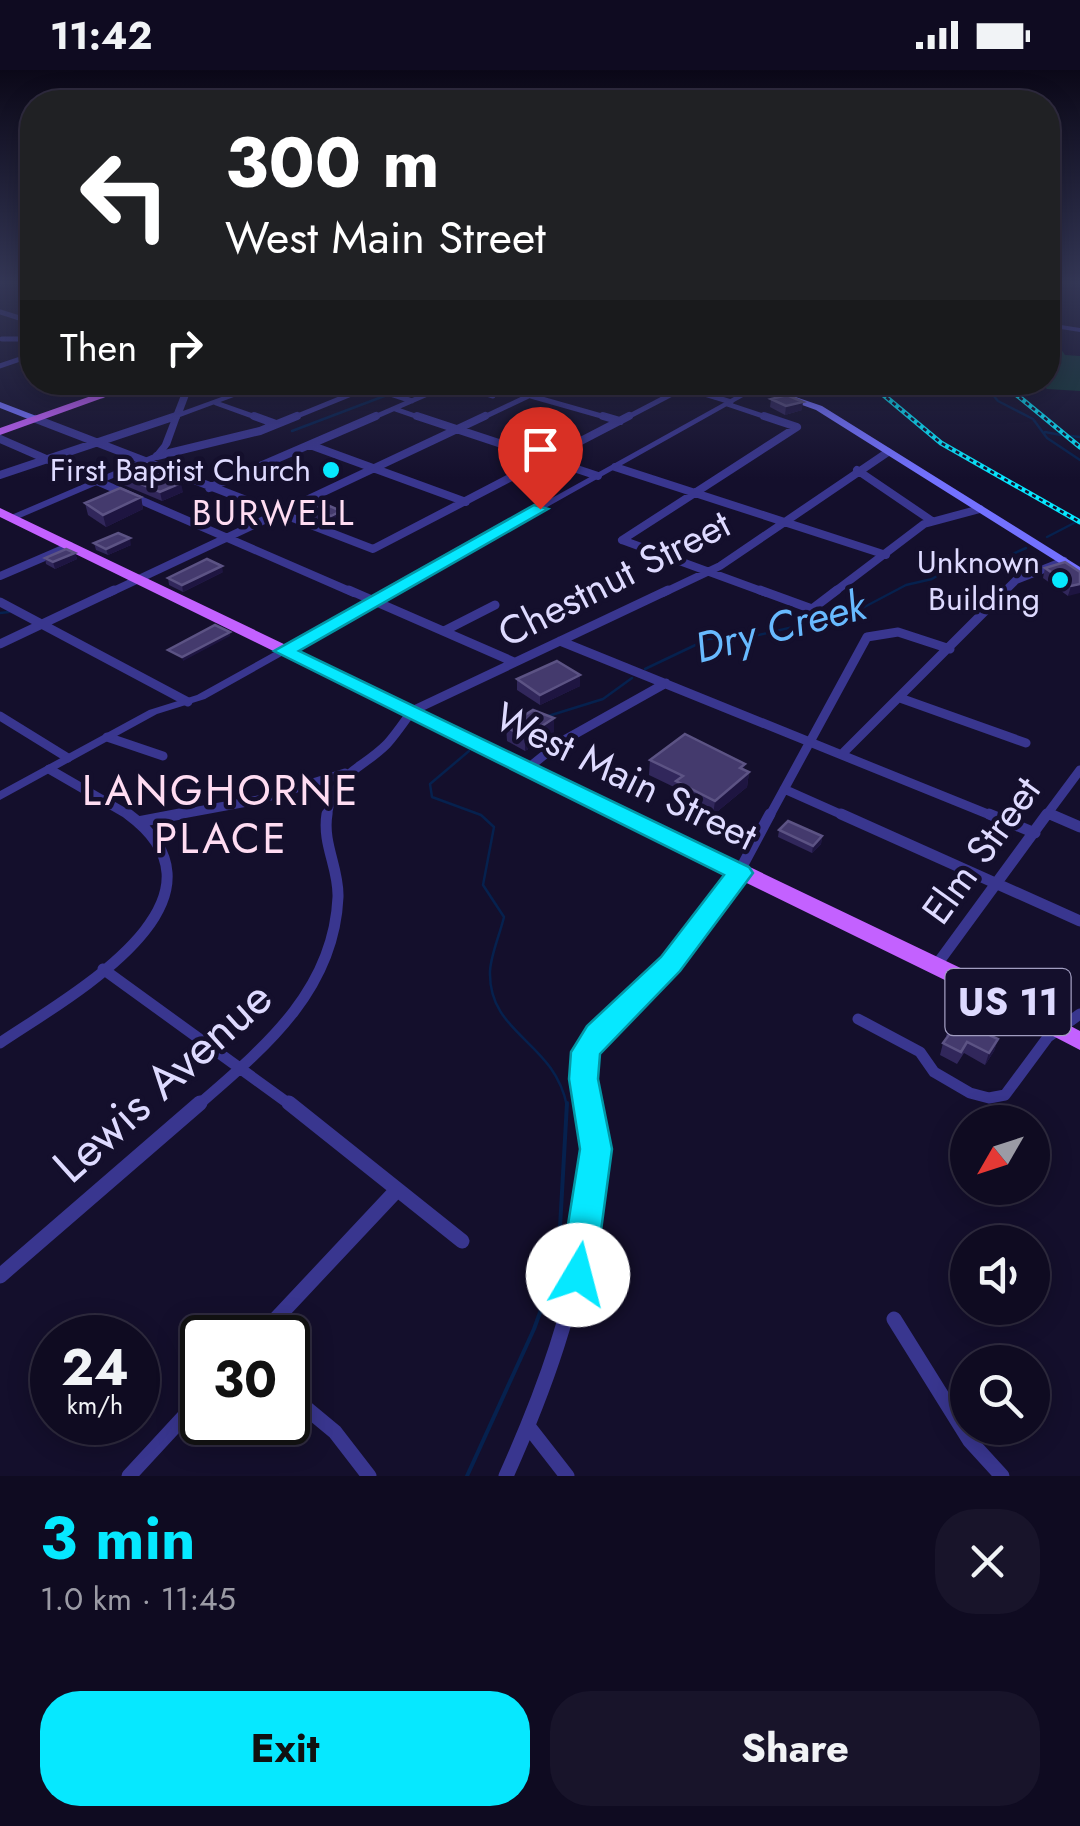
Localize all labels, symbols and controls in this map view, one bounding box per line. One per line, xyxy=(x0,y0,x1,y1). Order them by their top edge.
text: 11:42 xyxy=(50,8,152,63)
text: 300 m xyxy=(225,112,440,213)
icon: left xyxy=(60,130,190,260)
text: West Main Street xyxy=(225,205,546,270)
text: Then xyxy=(60,320,137,375)
icon: right xyxy=(157,320,212,375)
pin xyxy=(498,407,583,510)
icon: arrive xyxy=(513,422,568,477)
place label: First Baptist Church xyxy=(50,447,311,493)
marker: First Baptist Church xyxy=(320,459,342,481)
district label: BURWELL xyxy=(192,488,356,538)
street label: Chestnut Street xyxy=(488,494,741,661)
place label: Unknown Building xyxy=(917,539,1040,622)
marker: Unknown Building xyxy=(1049,569,1071,591)
water label: Dry Creek xyxy=(688,574,874,679)
street label: West Main Street xyxy=(485,687,767,865)
district label: LANGHORNE PLACE xyxy=(82,760,360,869)
street label: Elm Street xyxy=(908,764,1055,936)
street label: Lewis Avenue xyxy=(37,964,287,1199)
road number: US 11 xyxy=(946,969,1070,1035)
north arrow xyxy=(950,1105,1050,1205)
map controls xyxy=(950,1105,1050,1445)
position arrow xyxy=(526,1223,630,1327)
button: sound xyxy=(950,1225,1050,1325)
speed limit sign: 30 xyxy=(180,1315,310,1445)
text: 24 xyxy=(61,1331,129,1404)
button: search xyxy=(950,1345,1050,1445)
text: km/h xyxy=(67,1387,123,1423)
text: 3 min xyxy=(40,1495,196,1582)
button: close xyxy=(935,1509,1040,1614)
text: 1.0 km · 11:45 xyxy=(40,1576,236,1622)
button: Exit xyxy=(40,1691,530,1806)
button: Share xyxy=(550,1691,1040,1806)

